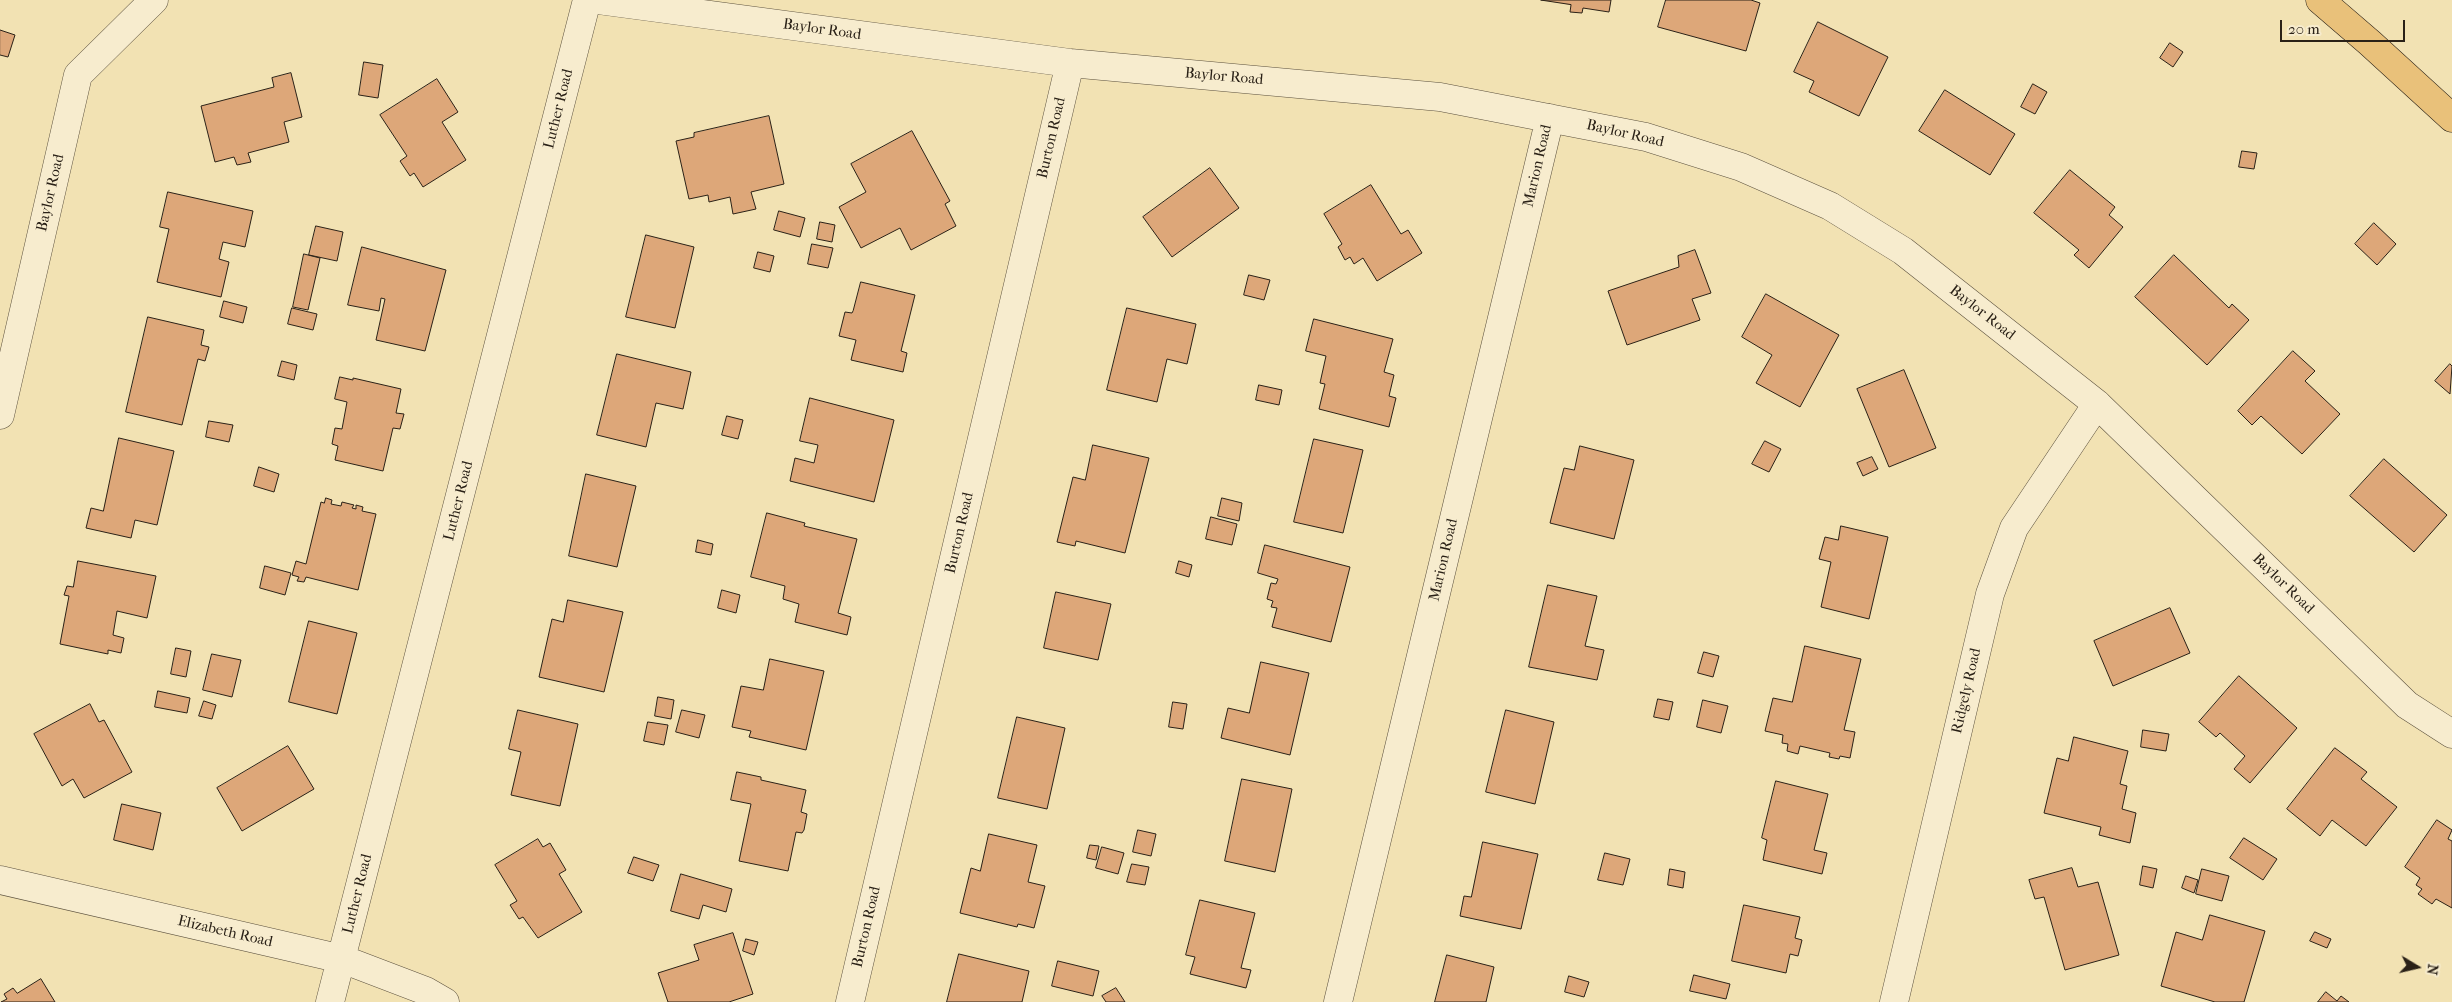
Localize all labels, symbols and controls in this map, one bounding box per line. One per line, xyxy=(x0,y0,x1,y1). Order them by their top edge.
scale bar xyxy=(2282,10,2407,42)
street label: Baylor Road xyxy=(782,16,862,44)
text: 20 m xyxy=(2288,20,2320,38)
street label: Baylor Road xyxy=(1184,65,1264,89)
street label: Luther Road xyxy=(540,67,578,151)
street label: Burton Road xyxy=(1034,96,1070,180)
street label: Baylor Road xyxy=(1585,116,1665,152)
street label: Marion Road xyxy=(1520,123,1556,209)
street label: Baylor Road xyxy=(33,153,69,233)
street label: Baylor Road xyxy=(1945,282,2019,344)
street label: Luther Road xyxy=(440,459,478,543)
street label: Burton Road xyxy=(942,491,978,575)
street label: Marion Road xyxy=(1426,517,1462,603)
street label: Baylor Road xyxy=(2248,550,2318,618)
street label: Ridgely Road xyxy=(1948,647,1986,735)
street label: Luther Road xyxy=(339,852,377,936)
street label: Burton Road xyxy=(849,885,885,969)
street label: Elizabeth Road xyxy=(176,912,274,952)
north arrow xyxy=(2392,942,2442,992)
text: N xyxy=(2423,963,2442,976)

